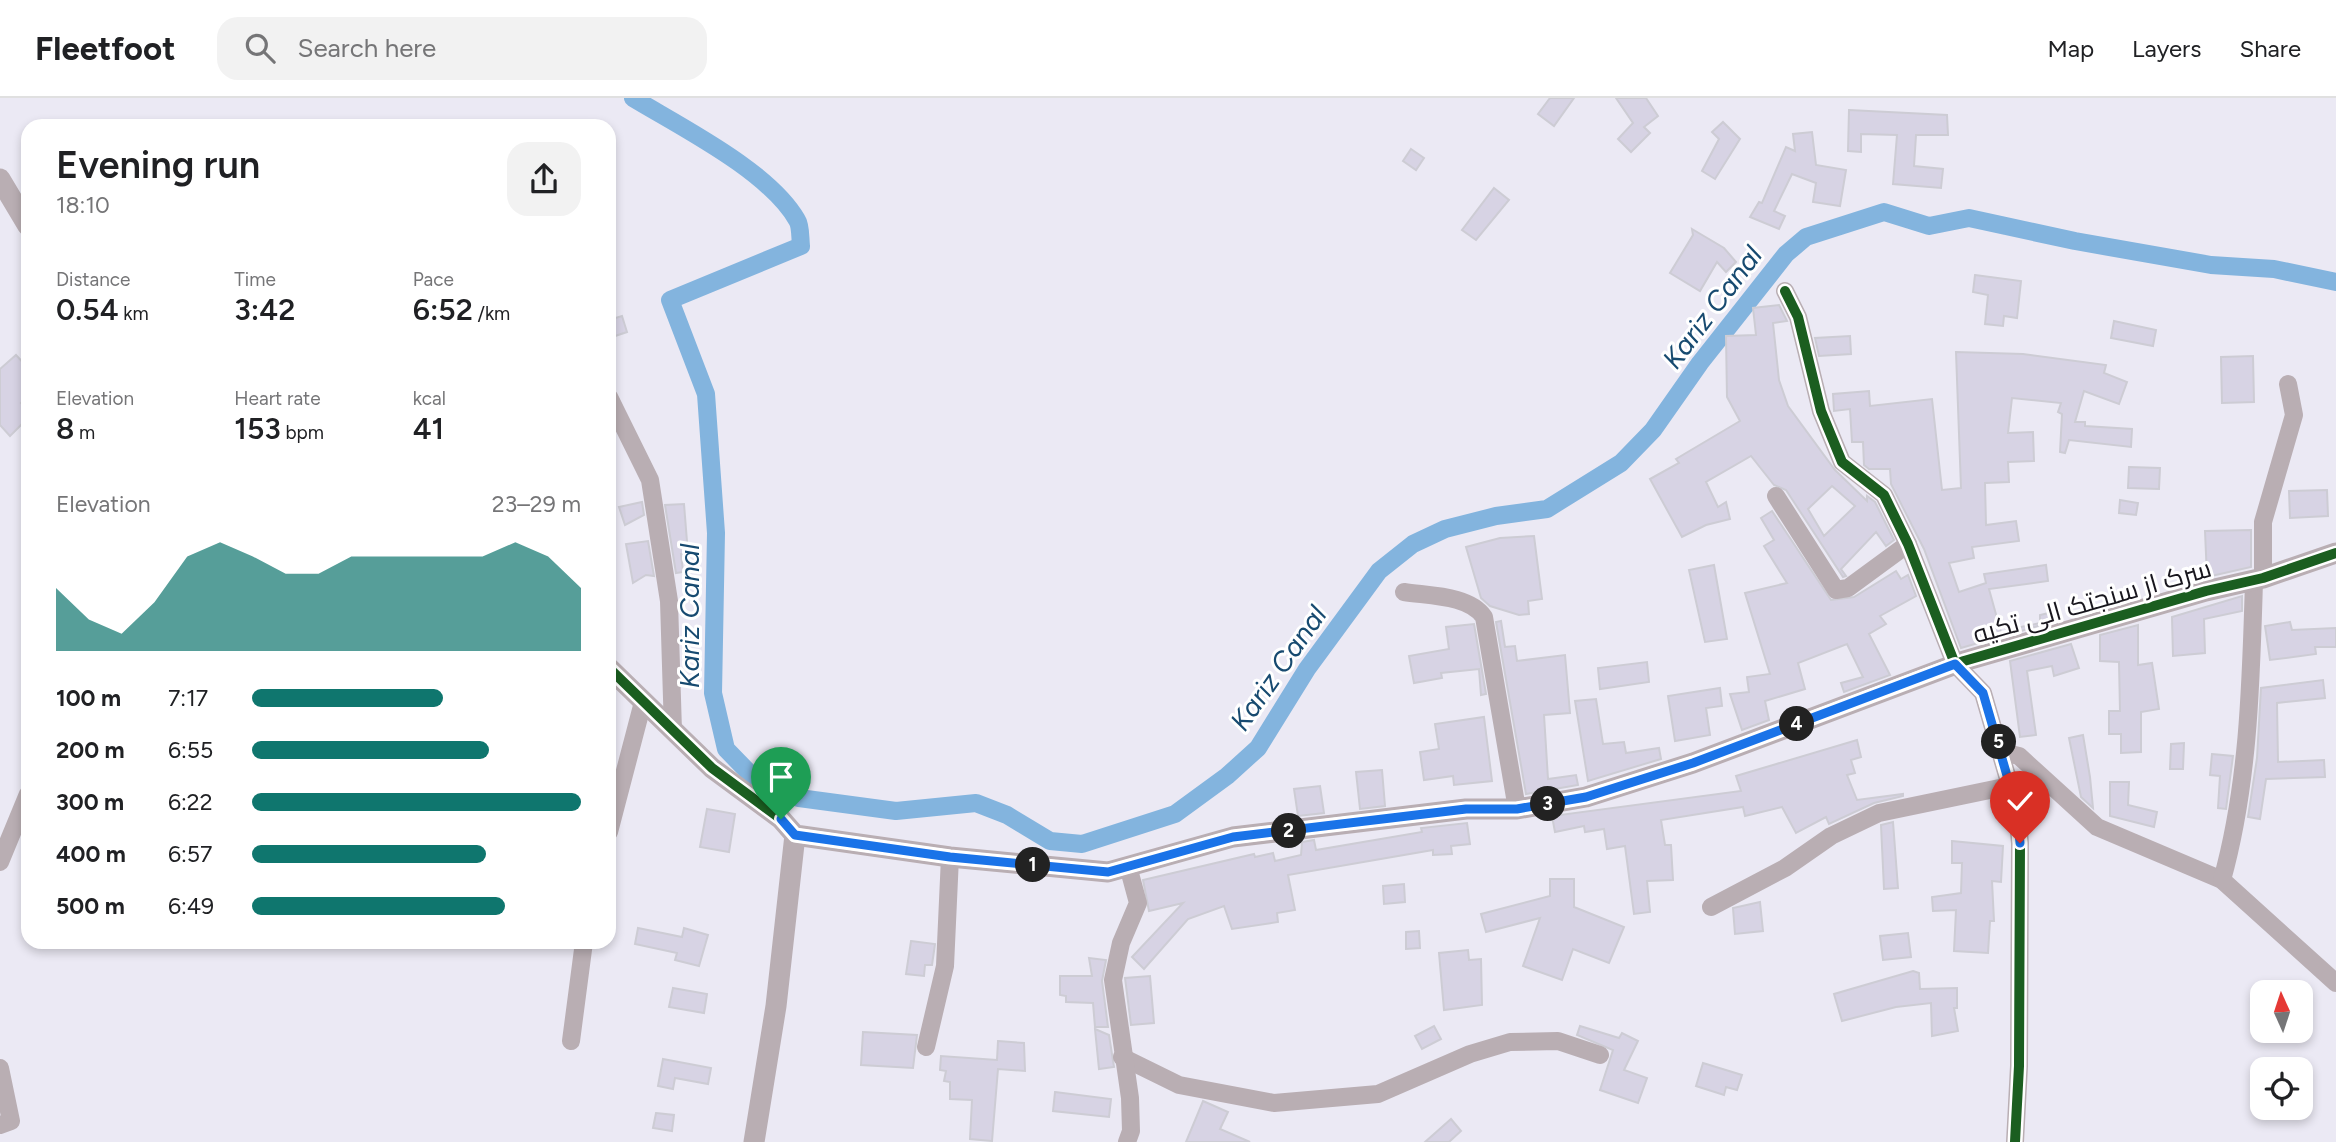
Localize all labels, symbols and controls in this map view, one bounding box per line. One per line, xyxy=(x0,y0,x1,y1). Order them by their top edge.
search box xyxy=(217,17,707,80)
text: Fleetfoot xyxy=(35,29,175,68)
icon: search xyxy=(241,29,279,67)
text: Search here xyxy=(297,32,436,64)
text: Map xyxy=(2047,34,2094,63)
text: Layers xyxy=(2132,34,2201,63)
text: Share xyxy=(2239,34,2301,63)
text: Evening run xyxy=(56,142,260,188)
button: share xyxy=(507,142,581,216)
text: 18:10 xyxy=(56,191,110,219)
water label: Kariz Canal xyxy=(1655,238,1770,375)
text: Distance xyxy=(56,268,130,291)
text: Time xyxy=(234,268,276,291)
text: Pace xyxy=(413,268,454,291)
text: 0.54 xyxy=(56,291,119,328)
text: 3:42 xyxy=(234,291,295,328)
text: 6:52 xyxy=(413,291,473,328)
text: km xyxy=(119,302,149,325)
text: /km xyxy=(473,302,510,325)
text: Elevation xyxy=(56,387,134,410)
text: Heart rate xyxy=(234,387,321,410)
text: kcal xyxy=(413,387,446,410)
text: 8 xyxy=(56,410,74,447)
text: 153 xyxy=(234,410,281,447)
text: 41 xyxy=(413,410,444,447)
text: m xyxy=(74,421,95,444)
text: bpm xyxy=(281,421,324,444)
text: Elevation xyxy=(56,490,151,518)
text: 23–29 m xyxy=(492,490,581,518)
water label: Kariz Canal xyxy=(672,543,706,688)
street label: سرک از سنجتک الی تکیه xyxy=(1969,552,2215,650)
water label: Kariz Canal xyxy=(1223,598,1334,737)
text: 100 m xyxy=(56,684,121,712)
text: 7:17 xyxy=(168,684,208,712)
pin: 4 xyxy=(1780,706,1814,742)
text: 4 xyxy=(1790,712,1803,735)
pin: 5 xyxy=(1982,724,2016,760)
text: 5 xyxy=(1993,730,2004,753)
text: 200 m xyxy=(56,736,125,764)
text: 6:55 xyxy=(168,736,213,764)
pin xyxy=(751,747,811,819)
icon: arrive xyxy=(762,758,800,796)
pin xyxy=(1990,771,2050,843)
icon: check xyxy=(2001,782,2039,820)
pin: 3 xyxy=(1530,786,1566,822)
text: 300 m xyxy=(56,788,124,816)
text: 6:22 xyxy=(168,788,213,816)
text: 3 xyxy=(1542,792,1553,815)
pin: 2 xyxy=(1272,814,1306,848)
text: 2 xyxy=(1283,819,1294,842)
text: 400 m xyxy=(56,840,126,868)
text: 6:57 xyxy=(168,840,212,868)
pin: 1 xyxy=(1016,848,1050,882)
text: 1 xyxy=(1028,853,1037,876)
text: 500 m xyxy=(56,892,125,920)
text: 6:49 xyxy=(168,892,214,920)
north arrow xyxy=(2250,980,2314,1043)
map controls xyxy=(2250,980,2313,1120)
button: locate xyxy=(2250,1057,2313,1120)

